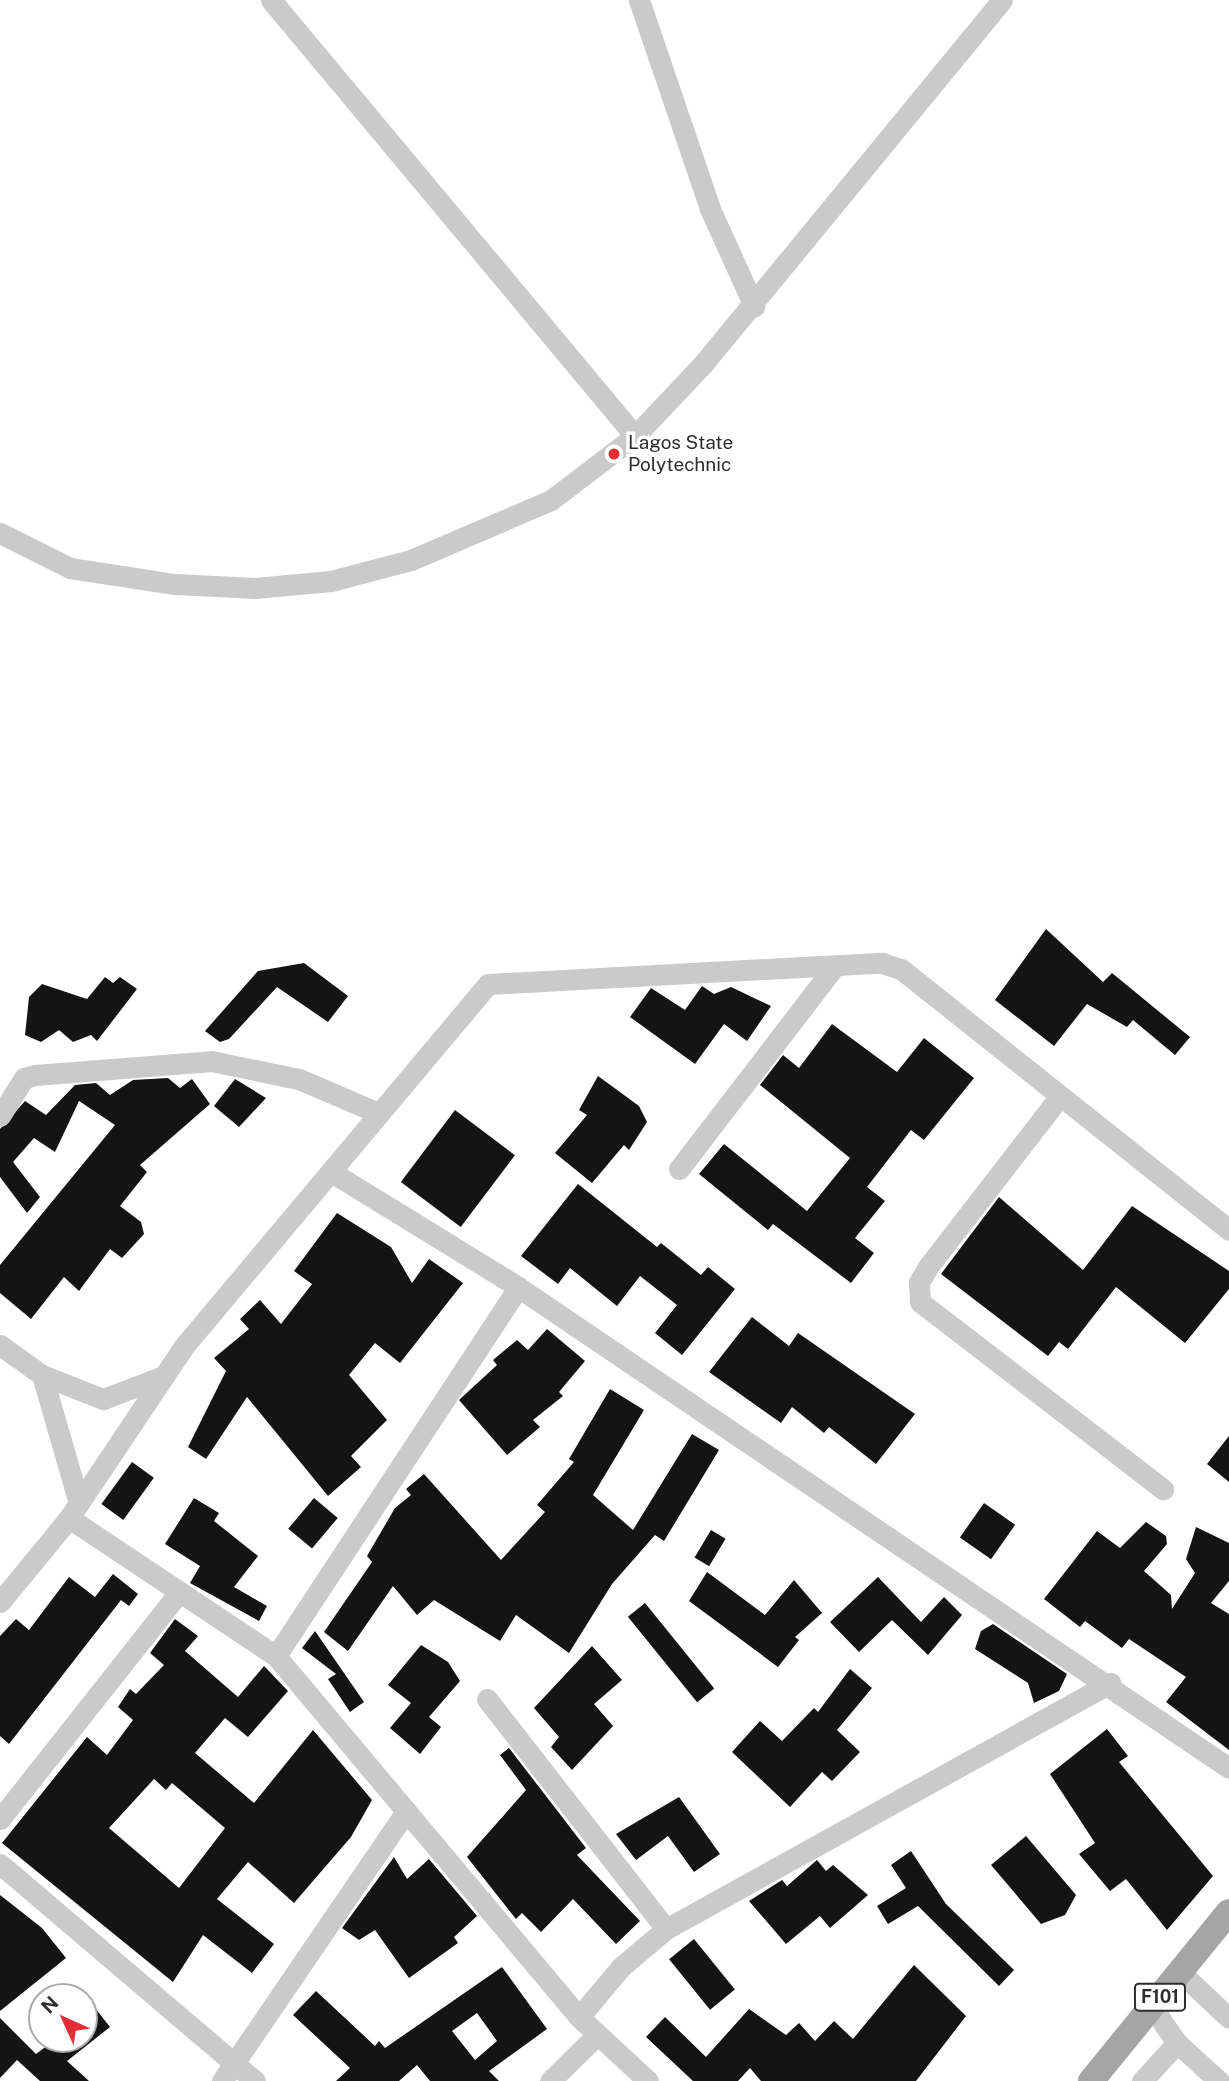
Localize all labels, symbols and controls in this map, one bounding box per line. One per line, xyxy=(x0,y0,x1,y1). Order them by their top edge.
place label: Lagos State Polytechnic xyxy=(628,432,733,476)
marker: Lagos State Polytechnic xyxy=(606,446,622,462)
road number: F101 xyxy=(1134,1982,1186,2011)
north arrow xyxy=(28,1983,98,2053)
text: N xyxy=(37,1992,63,2018)

